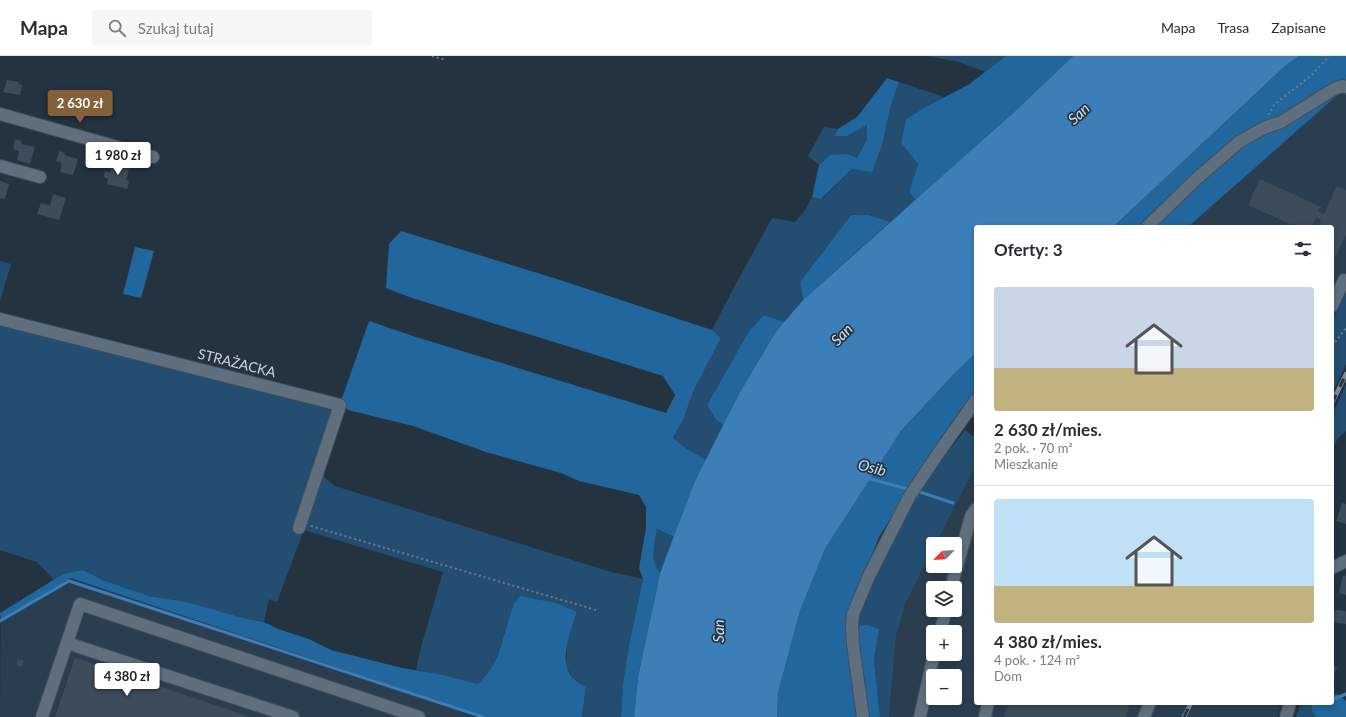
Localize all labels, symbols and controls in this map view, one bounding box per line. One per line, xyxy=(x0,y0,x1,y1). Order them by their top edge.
search box xyxy=(92,10,372,46)
text: Mapa xyxy=(20,16,68,39)
icon: search xyxy=(106,17,128,39)
text: Szukaj tutaj xyxy=(138,19,214,37)
text: Mapa xyxy=(1161,19,1196,36)
text: Trasa xyxy=(1218,19,1249,36)
text: Zapisane xyxy=(1271,19,1326,36)
pin: 2 630 zł xyxy=(39,90,121,124)
text: 2 630 zł xyxy=(57,95,103,111)
water label: San xyxy=(1064,99,1093,128)
pin: 1 980 zł xyxy=(77,142,159,176)
text: 1 980 zł xyxy=(95,147,141,163)
icon: filters xyxy=(1292,238,1314,260)
text: Oferty: 3 xyxy=(994,239,1063,260)
icon: home xyxy=(1118,313,1190,385)
water label: San xyxy=(827,320,856,349)
street label: STRAŻACKA xyxy=(196,345,278,381)
text: 2 630 zł/mies. xyxy=(994,419,1102,440)
text: 2 pok. · 70 m² xyxy=(994,440,1073,456)
water label: Osib xyxy=(856,455,888,479)
text: Mieszkanie xyxy=(994,456,1058,472)
icon: home xyxy=(1118,525,1190,597)
north arrow xyxy=(926,537,962,573)
map controls xyxy=(926,537,962,705)
button: layers xyxy=(926,581,962,617)
water label: San xyxy=(709,619,727,643)
button: + xyxy=(926,625,962,661)
text: 4 380 zł/mies. xyxy=(994,631,1102,652)
text: 4 pok. · 124 m² xyxy=(994,652,1080,668)
pin: 4 380 zł xyxy=(86,663,168,697)
text: 4 380 zł xyxy=(104,668,150,684)
text: Dom xyxy=(994,668,1022,684)
button: − xyxy=(926,669,962,705)

